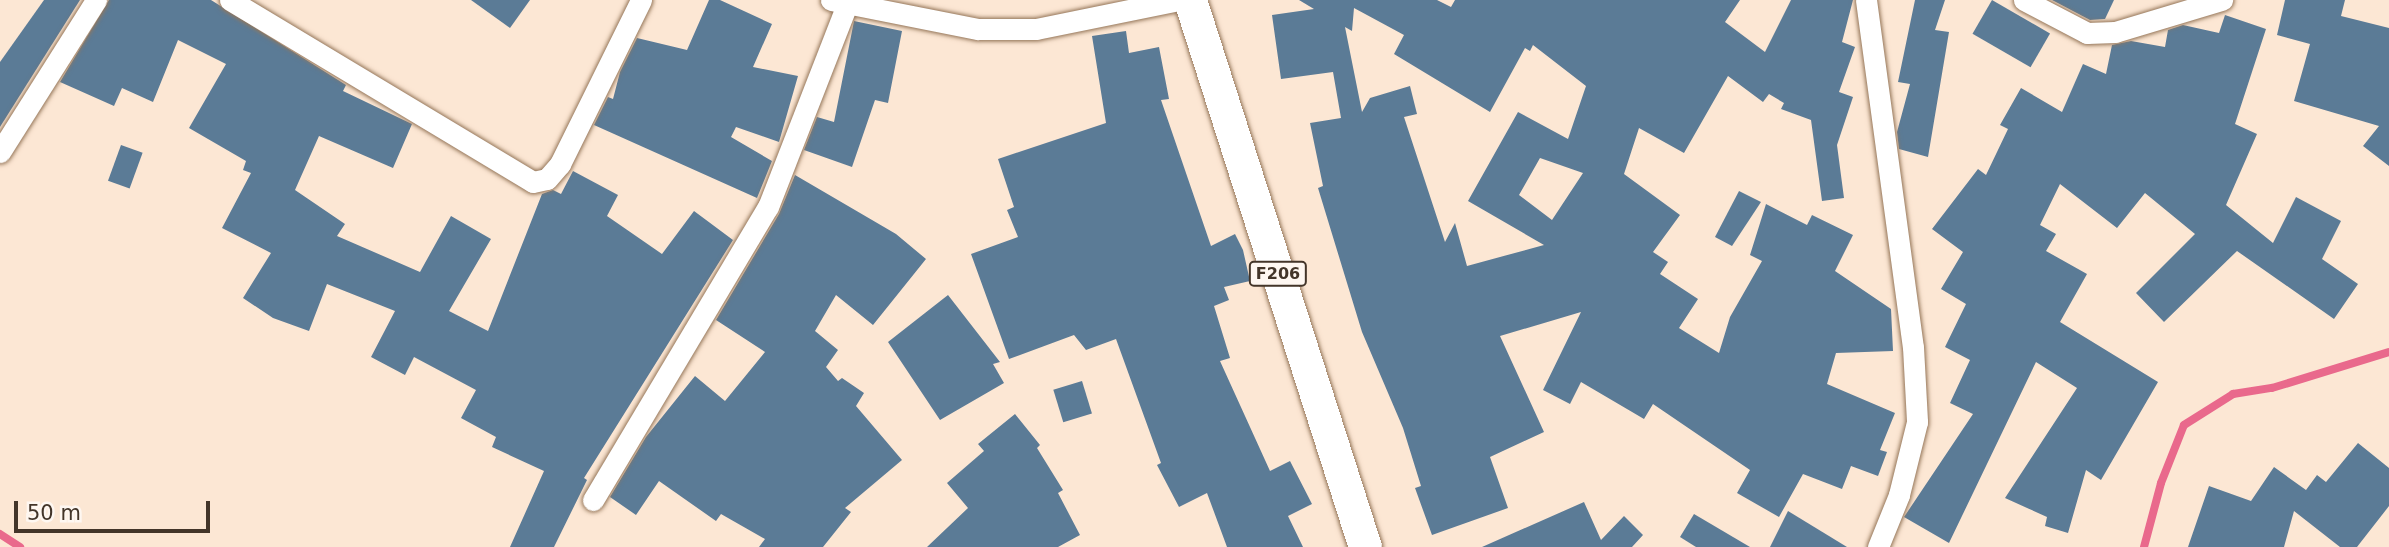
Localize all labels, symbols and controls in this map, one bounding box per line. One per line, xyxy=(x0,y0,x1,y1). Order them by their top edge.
road number: F206 xyxy=(1248,262,1308,286)
scale bar xyxy=(18,488,214,532)
text: 50 m xyxy=(27,501,81,525)

